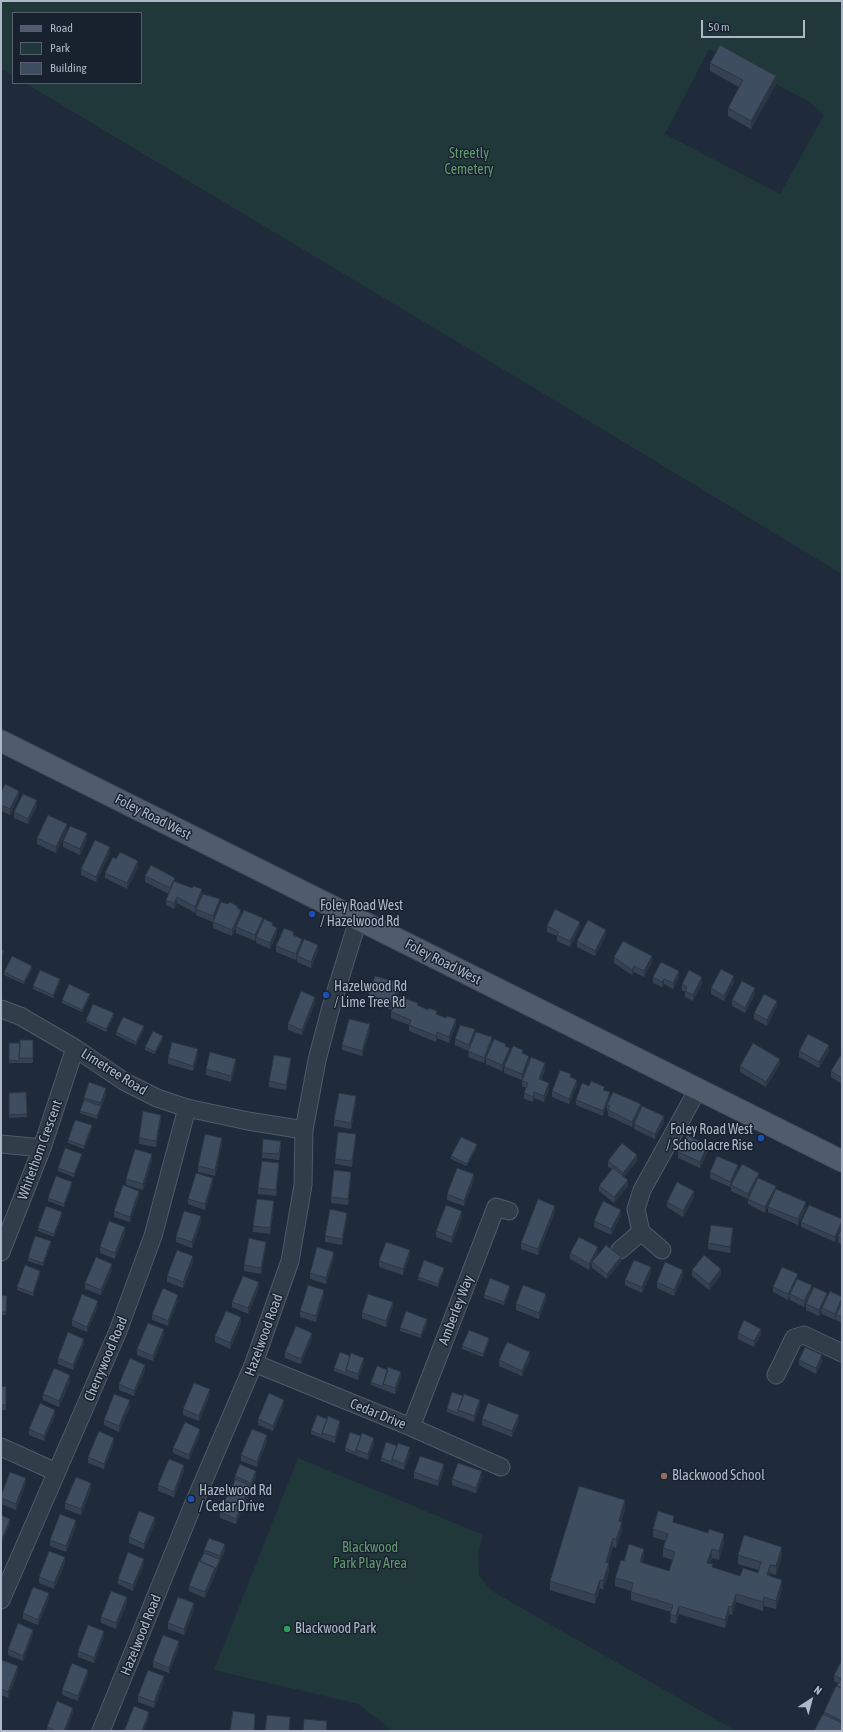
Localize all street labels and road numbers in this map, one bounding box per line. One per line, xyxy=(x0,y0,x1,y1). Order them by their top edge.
street label: Foley Road West xyxy=(112,791,194,843)
street label: Foley Road West xyxy=(402,936,484,988)
street label: Limetree Road xyxy=(78,1045,150,1099)
street label: Whitethorn Crescent xyxy=(14,1098,66,1202)
street label: Amberley Way xyxy=(435,1273,477,1347)
street label: Hazelwood Road xyxy=(241,1292,287,1378)
street label: Cherrywood Road xyxy=(81,1314,131,1404)
street label: Cedar Drive xyxy=(348,1395,408,1433)
street label: Hazelwood Road xyxy=(117,1592,165,1678)

